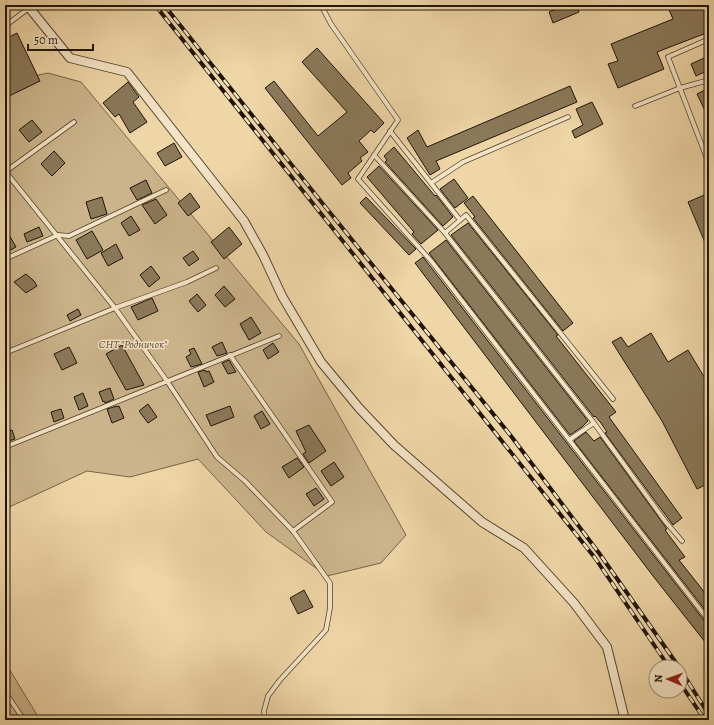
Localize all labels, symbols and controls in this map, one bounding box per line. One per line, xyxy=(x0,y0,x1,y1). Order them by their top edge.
scale bar xyxy=(28,26,93,52)
text: 50 m xyxy=(34,32,58,48)
park label: СНТ "Родничок" xyxy=(99,337,168,352)
north arrow xyxy=(648,659,688,699)
text: N xyxy=(651,674,666,683)

